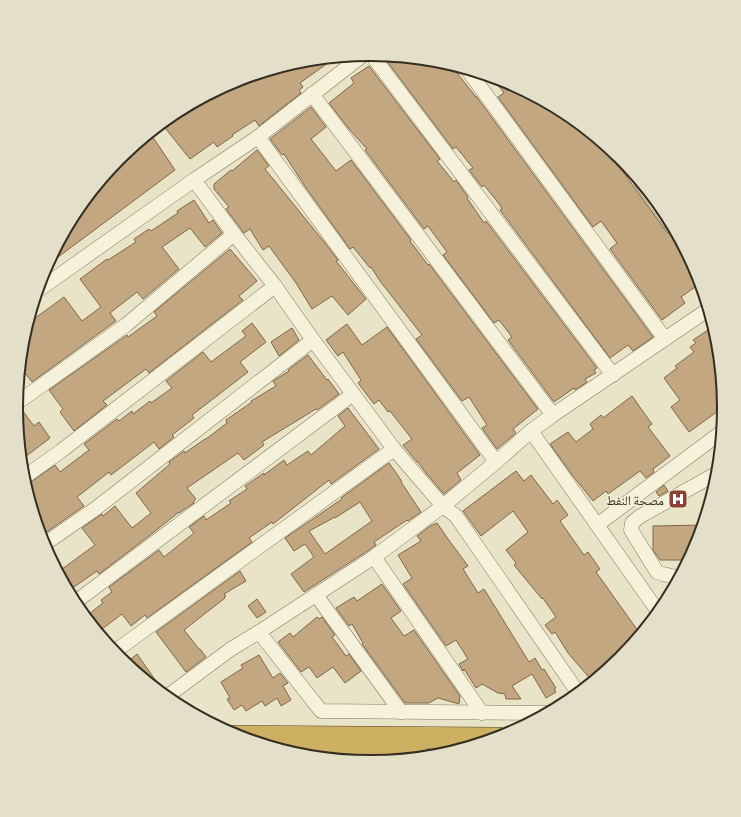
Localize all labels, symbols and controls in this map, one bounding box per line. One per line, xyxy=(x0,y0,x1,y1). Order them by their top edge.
hospital icon: مصحة النفط xyxy=(667,488,689,510)
place label: مصحة النفط xyxy=(606,490,664,509)

